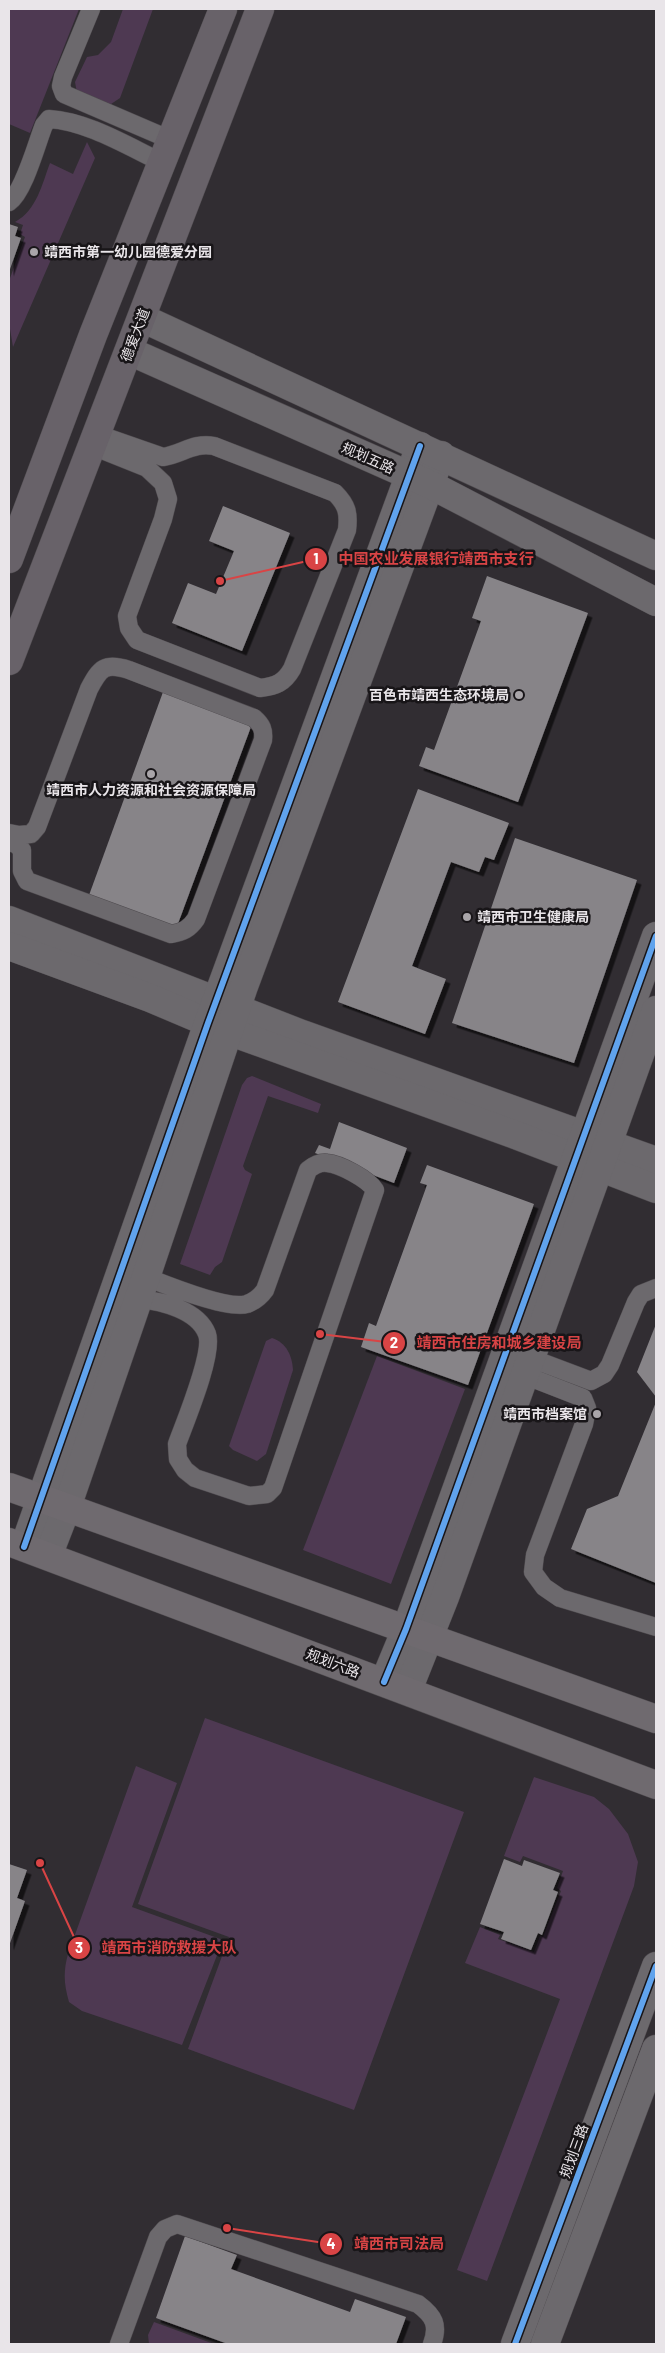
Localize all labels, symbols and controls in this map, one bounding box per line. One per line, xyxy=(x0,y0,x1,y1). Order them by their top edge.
place label: 靖西市第一幼儿园德爱分园 xyxy=(44,243,212,260)
marker: 靖西市第一幼儿园德爱分园 xyxy=(28,246,40,258)
street label: 德爱大道 xyxy=(117,306,153,364)
street label: 规划五路 xyxy=(339,438,397,477)
callout: 中国农业发展银行靖西市支行 xyxy=(304,544,544,574)
text: 1 xyxy=(313,549,319,567)
text: 中国农业发展银行靖西市支行 xyxy=(338,549,534,567)
place label: 百色市靖西生态环境局 xyxy=(369,686,509,703)
marker: 百色市靖西生态环境局 xyxy=(513,689,525,701)
marker: 靖西市人力资源和社会资源保障局 xyxy=(145,768,157,780)
place label: 靖西市人力资源和社会资源保障局 xyxy=(46,781,256,798)
place label: 靖西市卫生健康局 xyxy=(477,908,589,925)
marker: 靖西市卫生健康局 xyxy=(461,911,473,923)
callout: 靖西市住房和城乡建设局 xyxy=(381,1328,591,1358)
text: 2 xyxy=(390,1333,398,1351)
text: 靖西市住房和城乡建设局 xyxy=(416,1333,582,1351)
place label: 靖西市档案馆 xyxy=(503,1405,587,1422)
marker: 靖西市档案馆 xyxy=(591,1408,603,1420)
street label: 规划六路 xyxy=(304,1645,362,1681)
callout: 靖西市消防救援大队 xyxy=(66,1933,246,1963)
text: 3 xyxy=(75,1938,83,1956)
text: 靖西市消防救援大队 xyxy=(101,1938,237,1956)
street label: 规划三路 xyxy=(556,2122,591,2180)
callout: 靖西市司法局 xyxy=(319,2229,454,2259)
text: 4 xyxy=(326,2234,336,2252)
text: 靖西市司法局 xyxy=(354,2234,444,2252)

